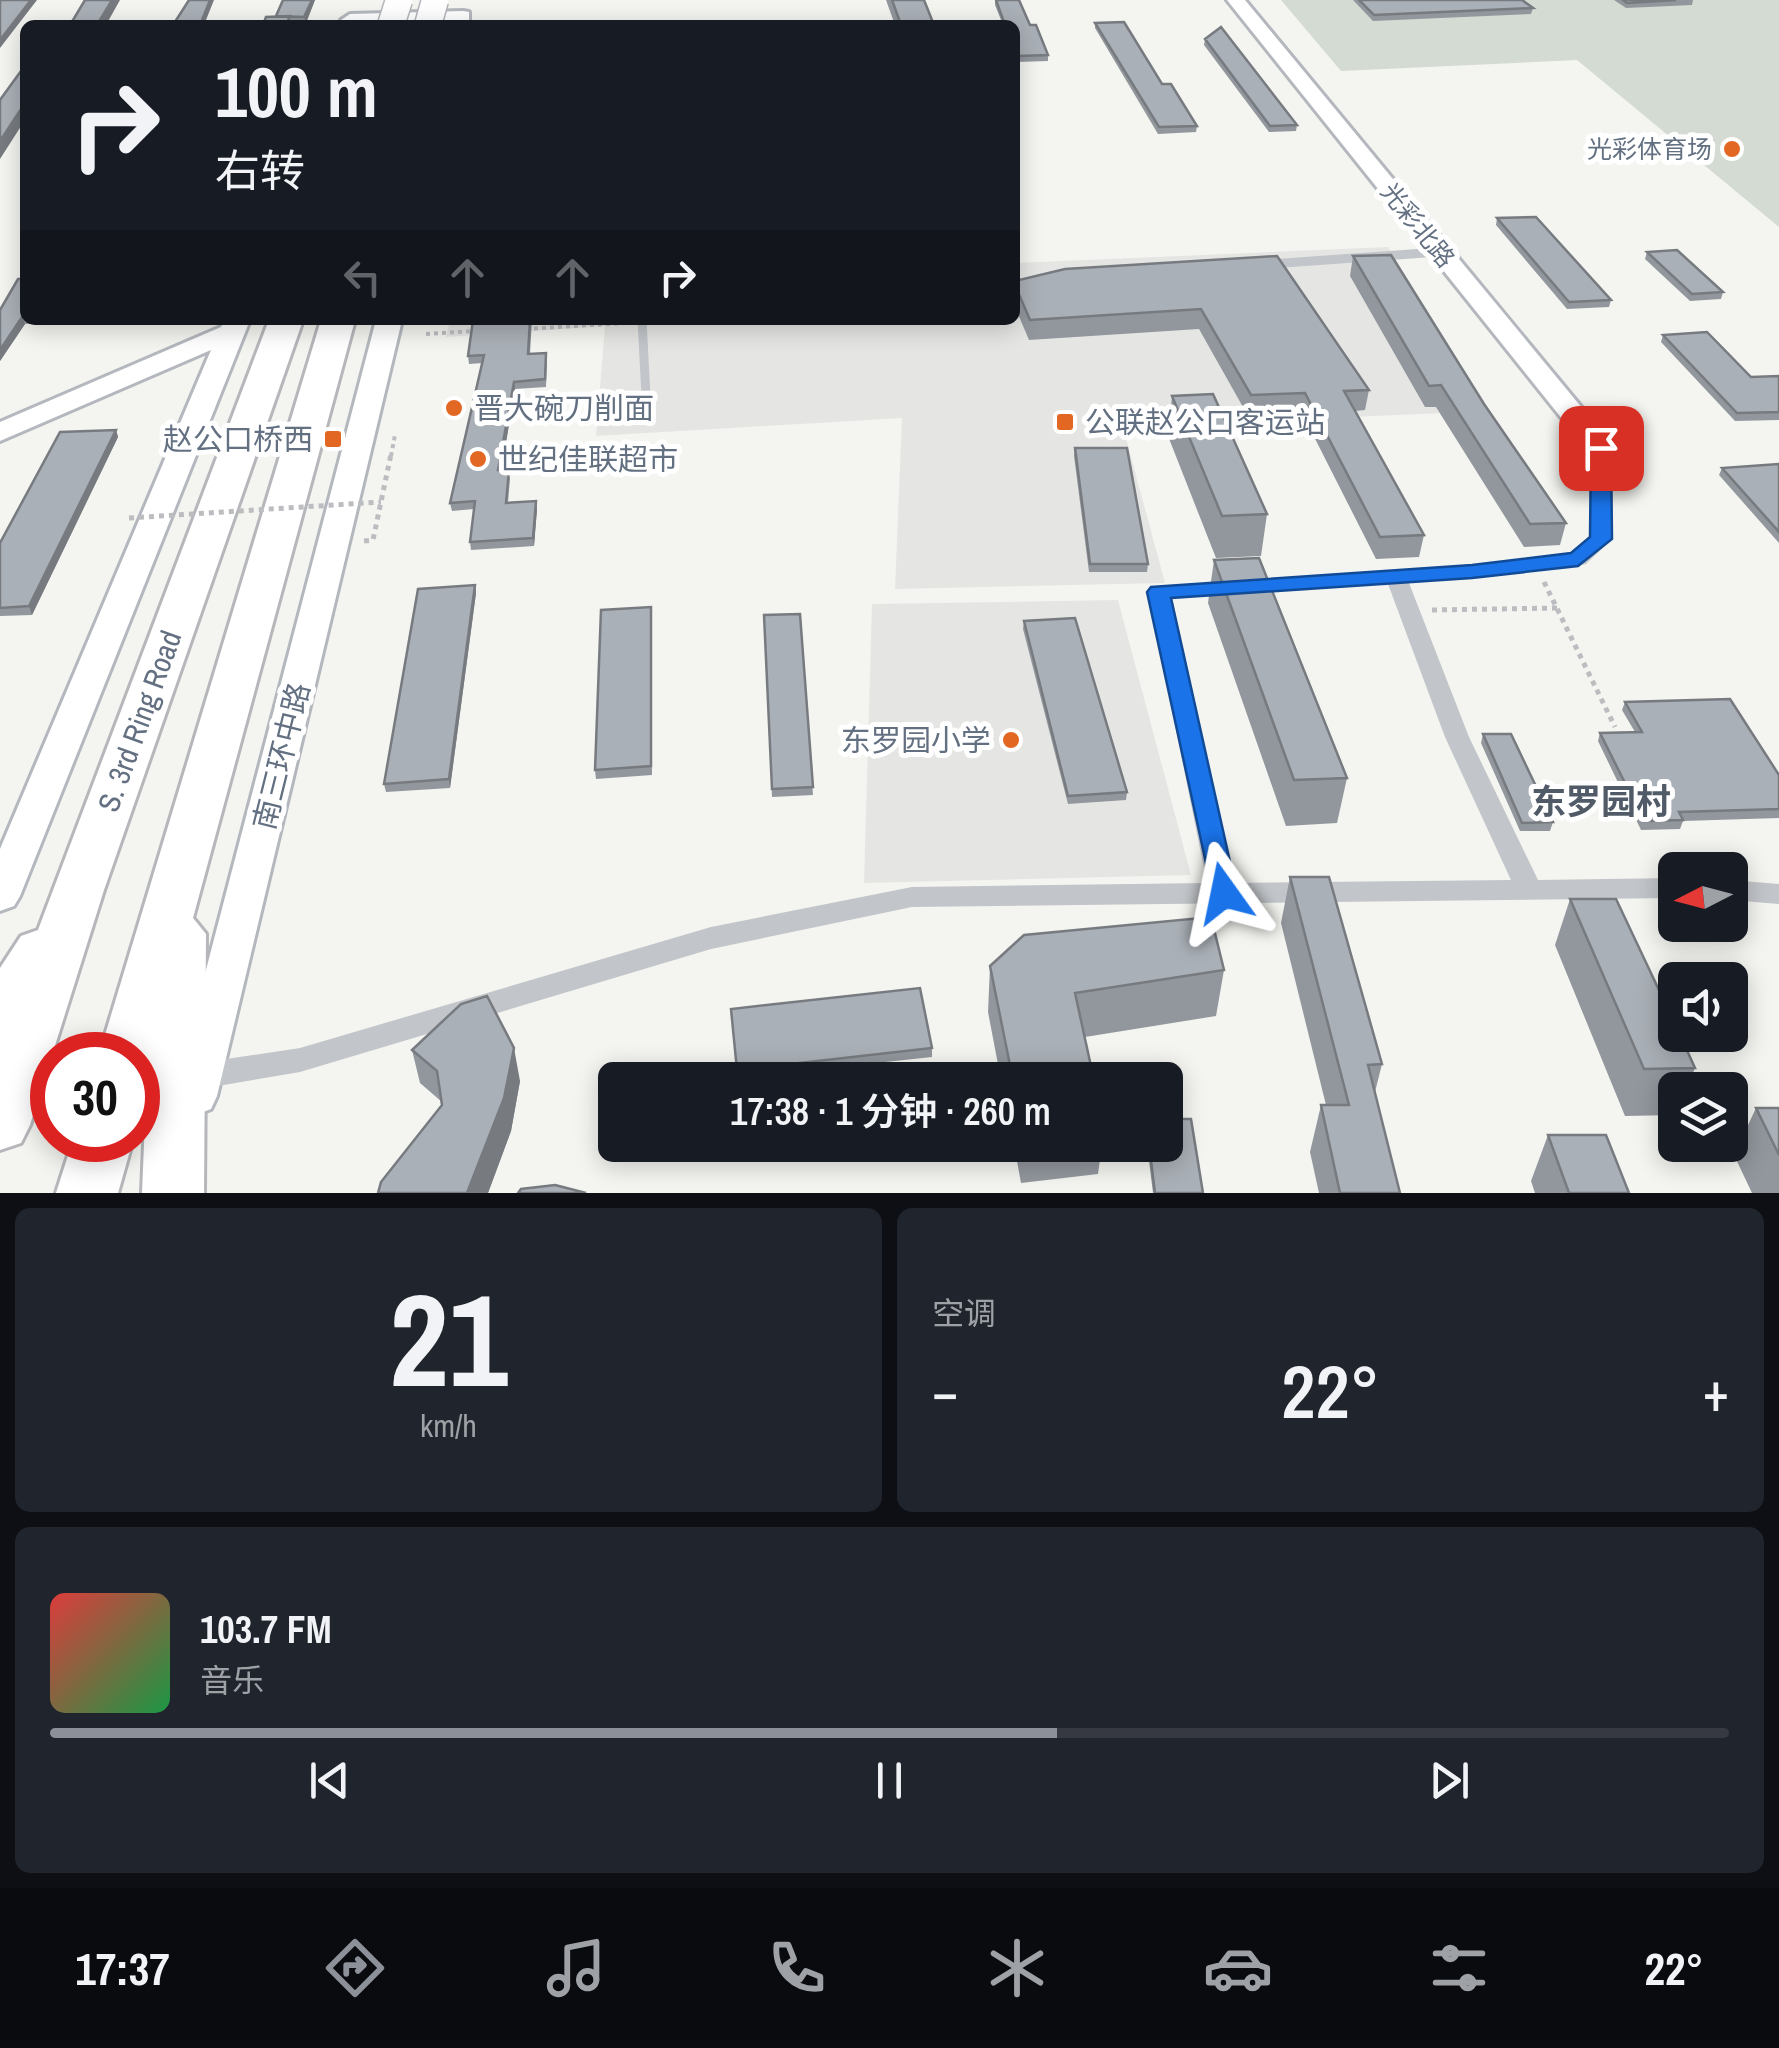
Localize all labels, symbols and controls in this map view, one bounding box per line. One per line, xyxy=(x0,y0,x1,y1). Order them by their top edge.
text: 100 m xyxy=(215,45,378,139)
icon: right xyxy=(50,60,180,190)
place label: 光彩体育场 xyxy=(1587,132,1712,166)
marker: 光彩体育场 xyxy=(1721,138,1743,160)
text: 右转 xyxy=(215,140,305,201)
street label: 光彩北路 xyxy=(1373,175,1463,275)
icon: left xyxy=(335,250,390,305)
icon: ahead xyxy=(440,250,495,305)
icon: ahead xyxy=(545,250,600,305)
icon: right xyxy=(650,250,705,305)
place label: 晋大碗刀削面 xyxy=(474,388,654,428)
marker: 晋大碗刀削面 xyxy=(443,397,465,419)
place label: 公联赵公口客运站 xyxy=(1085,402,1325,442)
pin xyxy=(1559,406,1644,491)
marker: 公联赵公口客运站 xyxy=(1054,411,1076,433)
place label: 赵公口桥西 xyxy=(163,419,313,459)
icon: arrive xyxy=(1574,421,1629,476)
marker: 赵公口桥西 xyxy=(322,428,344,450)
place label: 世纪佳联超市 xyxy=(498,439,678,479)
marker: 世纪佳联超市 xyxy=(467,448,489,470)
street label: S. 3rd Ring Road xyxy=(88,625,190,817)
street label: 南三环中路 xyxy=(243,678,319,834)
place label: 东罗园小学 xyxy=(841,720,991,760)
marker: 东罗园小学 xyxy=(1000,729,1022,751)
district label: 东罗园村 xyxy=(1531,778,1671,825)
position arrow xyxy=(1172,841,1276,945)
north arrow xyxy=(1658,852,1748,942)
map controls xyxy=(1658,852,1748,1162)
button: sound xyxy=(1658,962,1748,1052)
speed limit sign: 30 xyxy=(30,1032,160,1162)
button: layers xyxy=(1658,1072,1748,1162)
text: 17:38 · 1 分钟 · 260 m xyxy=(730,1086,1051,1137)
text: 21 xyxy=(389,1251,508,1427)
text: 空调 xyxy=(932,1292,996,1335)
text: 22° xyxy=(1281,1340,1380,1441)
text: − xyxy=(932,1354,958,1428)
text: + xyxy=(1703,1354,1729,1428)
text: km/h xyxy=(420,1404,477,1447)
text: 103.7 FM xyxy=(200,1604,332,1655)
text: 音乐 xyxy=(200,1659,264,1702)
icon: previous xyxy=(302,1753,357,1808)
icon: pause xyxy=(862,1753,917,1808)
icon: next xyxy=(1422,1753,1477,1808)
icon: directions xyxy=(320,1933,390,2003)
icon: music xyxy=(541,1933,611,2003)
icon: phone xyxy=(762,1933,832,2003)
icon: climate xyxy=(982,1933,1052,2003)
icon: car xyxy=(1203,1933,1273,2003)
icon: filters xyxy=(1424,1933,1494,2003)
text: 17:37 xyxy=(75,1938,170,1999)
text: 22° xyxy=(1645,1938,1704,1999)

